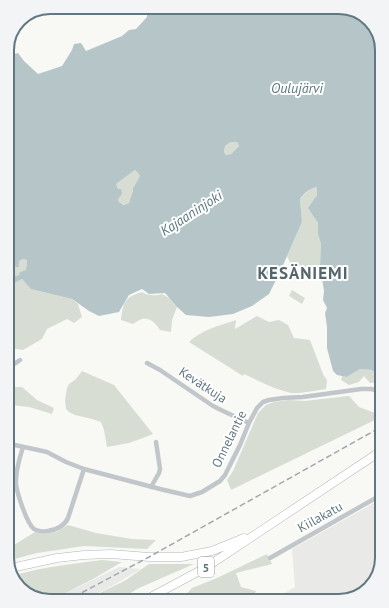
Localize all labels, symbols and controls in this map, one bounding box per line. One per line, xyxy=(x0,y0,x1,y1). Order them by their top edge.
water label: Oulujärvi xyxy=(271,79,323,97)
water label: Kajaaninjoki xyxy=(157,186,226,240)
district label: KESÄNIEMI xyxy=(257,262,349,284)
street label: Kevätkuja xyxy=(176,363,230,407)
street label: Onnelantie xyxy=(208,408,250,470)
street label: Kiilakatu xyxy=(294,498,346,536)
road number: 5 xyxy=(198,557,214,577)

